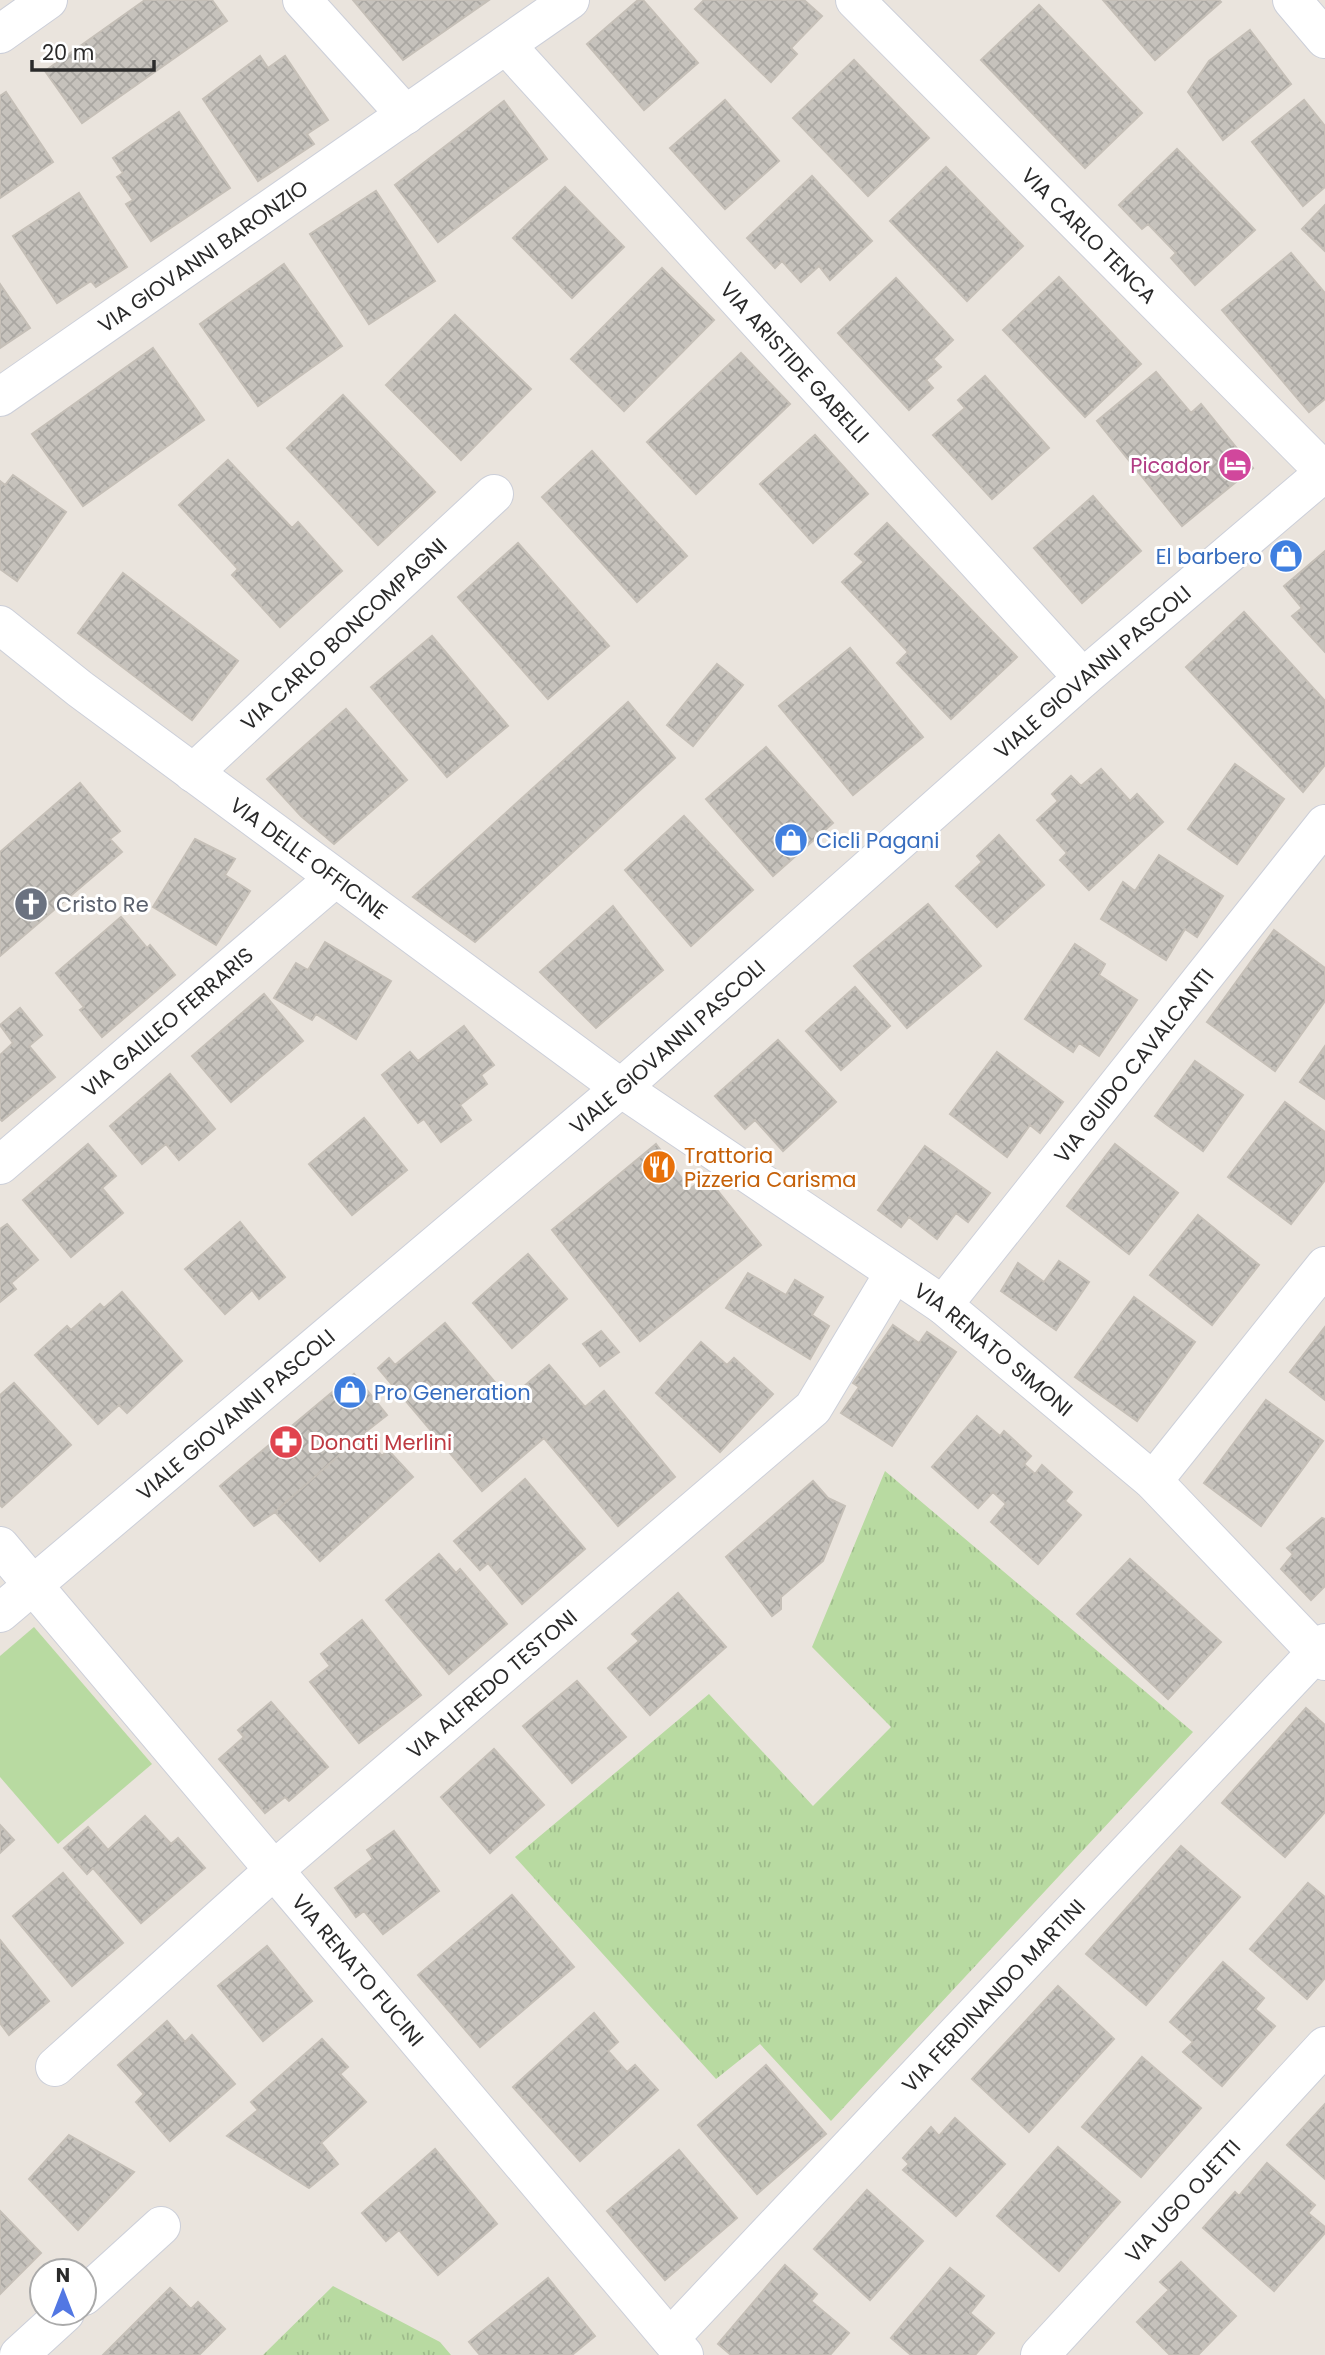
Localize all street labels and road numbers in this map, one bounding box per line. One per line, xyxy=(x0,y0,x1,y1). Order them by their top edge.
street label: VIA CARLO TENCA xyxy=(1015,161,1163,310)
street label: VIA GIOVANNI BARONZIO xyxy=(92,172,314,339)
street label: VIA ARISTIDE GABELLI xyxy=(714,275,876,449)
street label: VIA CARLO BONCOMPAGNI xyxy=(234,531,453,736)
street label: VIALE GIOVANNI PASCOLI xyxy=(988,578,1197,765)
street label: VIA DELLE OFFICINE xyxy=(224,790,394,926)
street label: VIA GALILEO FERRARIS xyxy=(75,940,259,1104)
street label: VIALE GIOVANNI PASCOLI xyxy=(563,953,771,1140)
street label: VIA GUIDO CAVALCANTI xyxy=(1047,962,1220,1169)
street label: VIA RENATO SIMONI xyxy=(909,1275,1079,1422)
street label: VIALE GIOVANNI PASCOLI xyxy=(130,1322,341,1506)
street label: VIA ALFREDO TESTONI xyxy=(400,1602,583,1765)
street label: VIA RENATO FUCINI xyxy=(286,1887,431,2052)
street label: VIA FERDINANDO MARTINI xyxy=(895,1892,1091,2098)
street label: VIA UGO OJETTI xyxy=(1118,2133,1247,2269)

